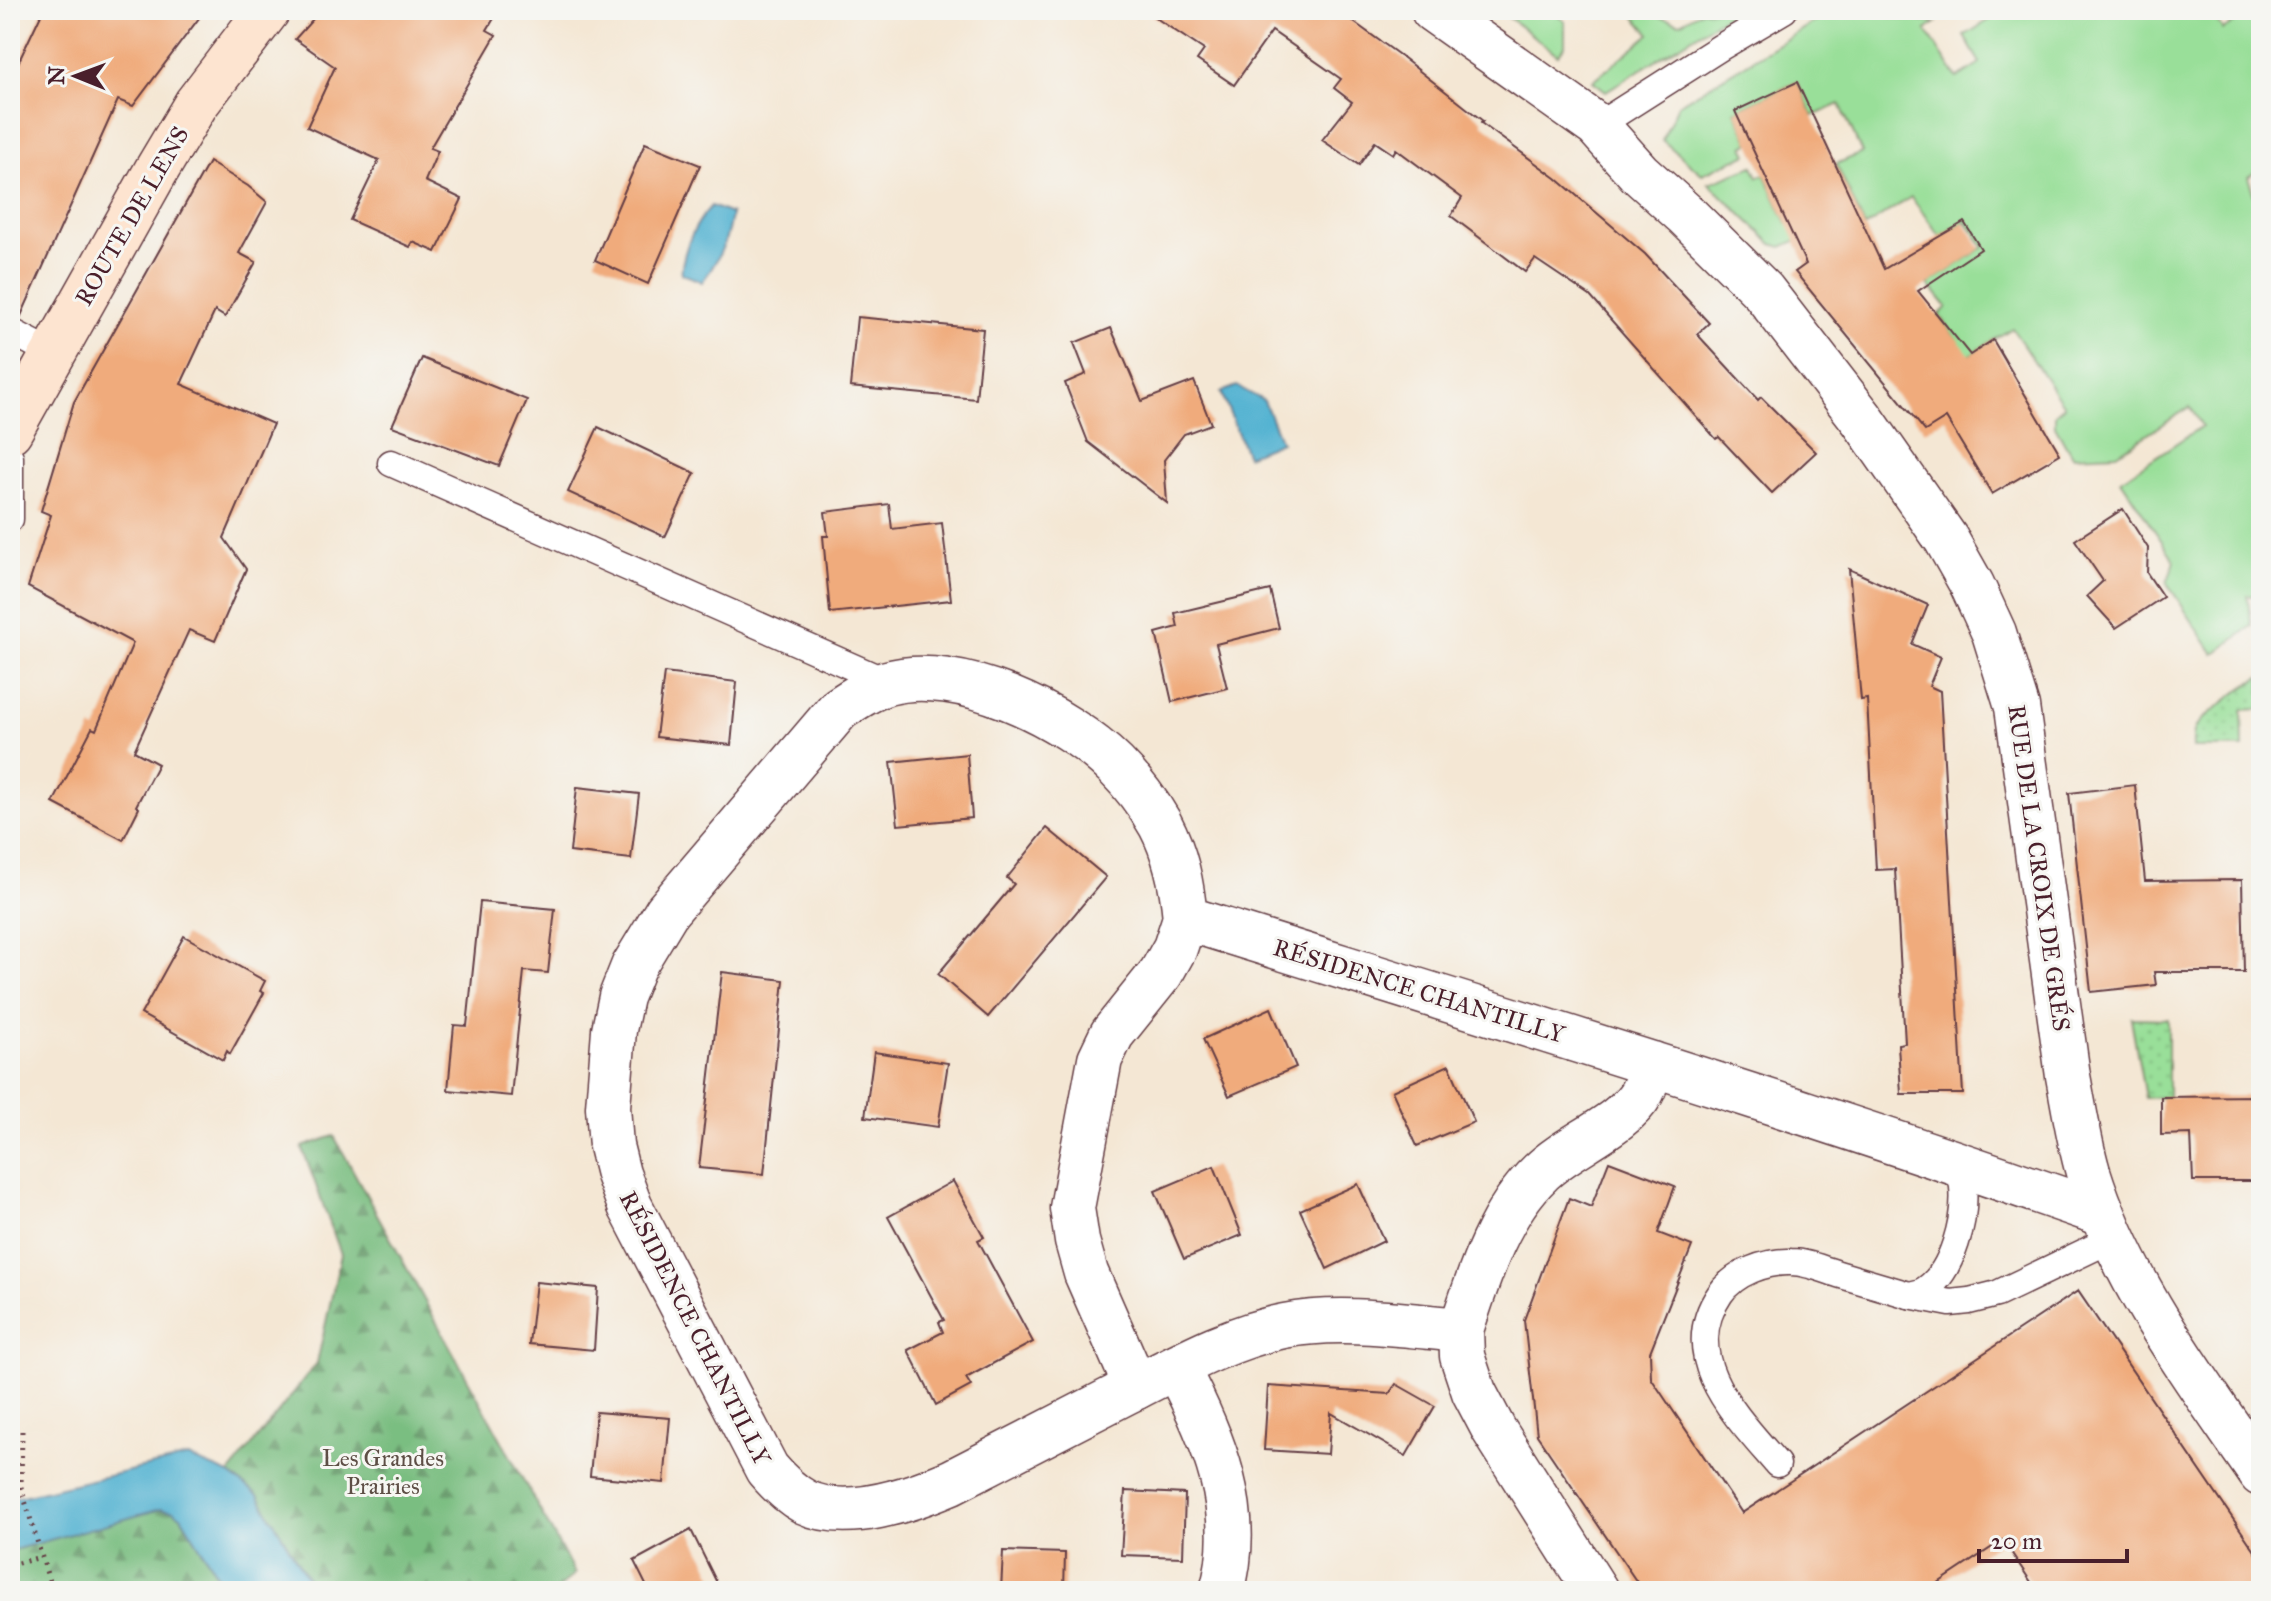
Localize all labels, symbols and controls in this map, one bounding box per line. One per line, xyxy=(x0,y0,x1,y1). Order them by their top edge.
north arrow xyxy=(36,36,116,116)
text: N xyxy=(43,66,70,85)
street label: ROUTE DE LENS xyxy=(68,121,196,311)
street label: RUE DE LA CROIX DE GRÉS xyxy=(2001,703,2077,1033)
street label: RÉSIDENCE CHANTILLY xyxy=(1270,932,1569,1050)
street label: RÉSIDENCE CHANTILLY xyxy=(613,1186,778,1471)
park label: Les Grandes Prairies xyxy=(322,1443,444,1501)
scale bar xyxy=(1979,1513,2127,1563)
text: 20 m xyxy=(1991,1526,2042,1556)

